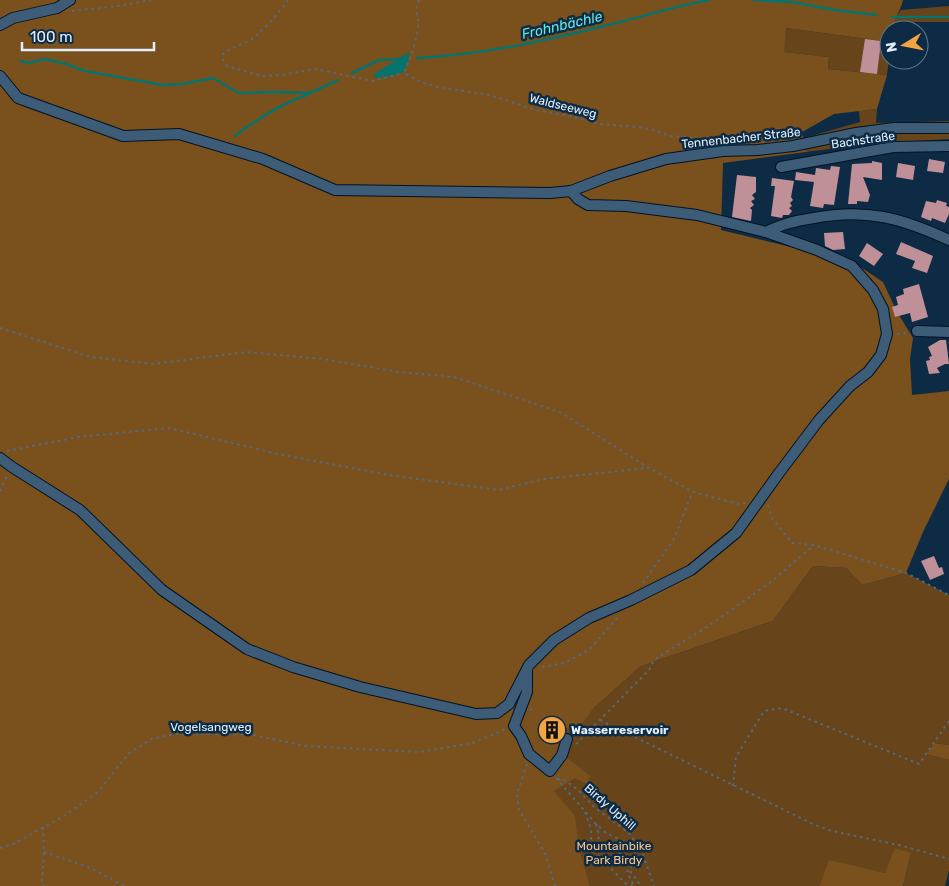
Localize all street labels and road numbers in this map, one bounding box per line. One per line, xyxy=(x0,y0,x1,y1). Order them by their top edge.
street label: Waldseeweg xyxy=(528,91,598,121)
street label: Tennenbacher Straße xyxy=(681,125,802,151)
street label: Bachstraße xyxy=(830,129,896,151)
street label: Vogelsangweg xyxy=(170,720,252,734)
street label: Birdy Uphill xyxy=(581,781,639,833)

